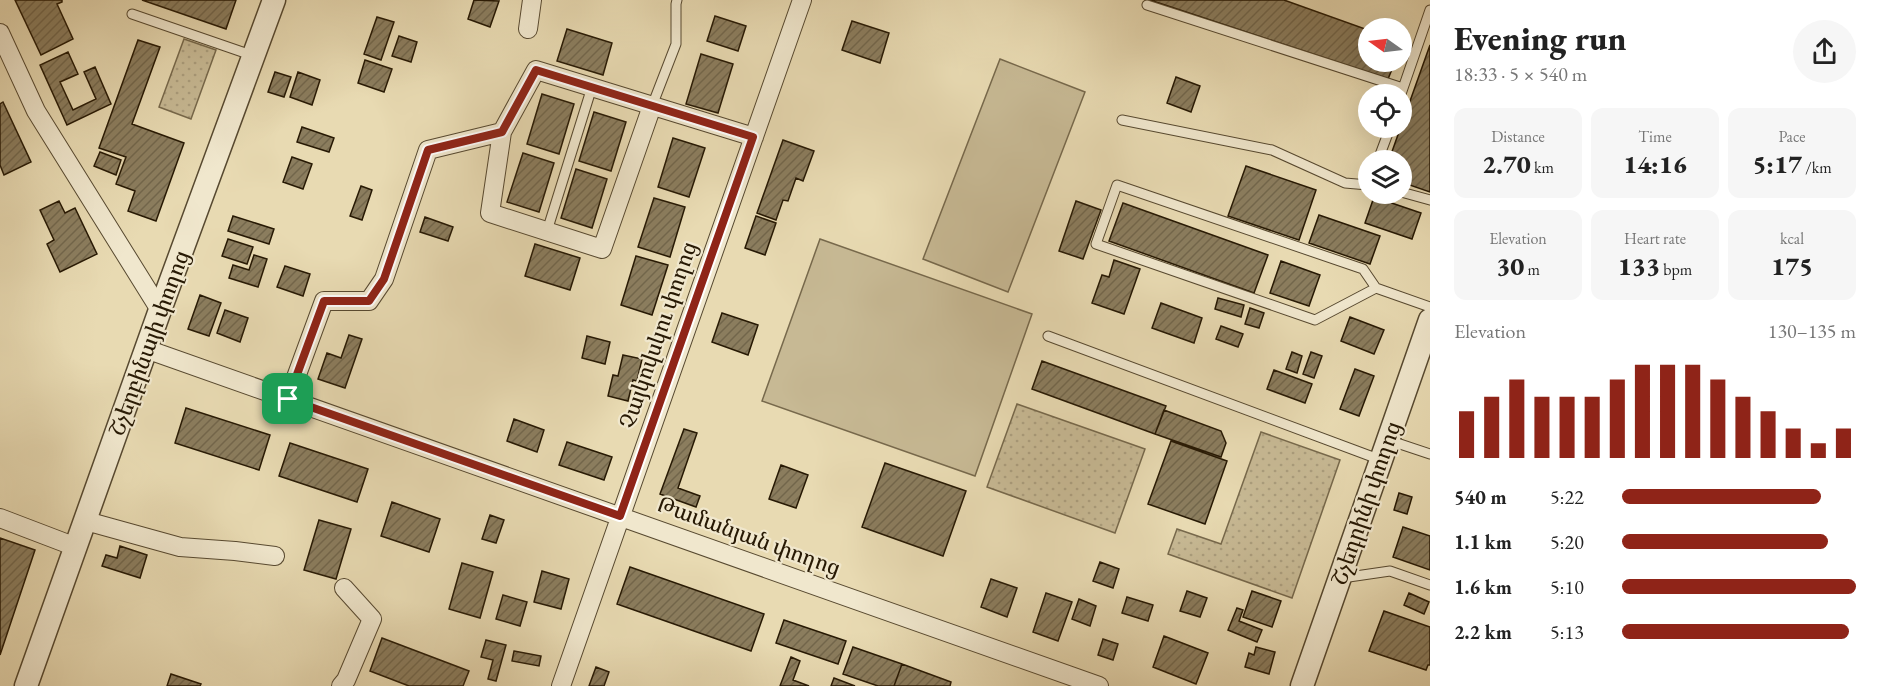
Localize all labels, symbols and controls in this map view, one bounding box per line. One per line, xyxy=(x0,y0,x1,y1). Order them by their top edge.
text: Evening run xyxy=(1454,17,1626,60)
north arrow xyxy=(1358,18,1412,72)
map controls xyxy=(1358,18,1412,204)
button: share xyxy=(1793,20,1856,83)
text: 18:33 · 5 × 540 m xyxy=(1454,61,1587,87)
button: locate xyxy=(1358,84,1412,138)
text: Distance xyxy=(1491,126,1545,147)
text: Time xyxy=(1638,126,1672,147)
text: Pace xyxy=(1779,126,1805,147)
text: 2.70 xyxy=(1482,147,1531,181)
text: 14:16 xyxy=(1623,147,1687,181)
text: 5:17 xyxy=(1752,147,1802,181)
button: layers xyxy=(1358,150,1412,204)
text: km xyxy=(1531,157,1554,178)
text: /km xyxy=(1802,157,1832,178)
text: Elevation xyxy=(1489,228,1547,249)
text: Heart rate xyxy=(1624,228,1686,249)
text: kcal xyxy=(1780,228,1804,249)
street label: Չայկովսկու փողոց xyxy=(612,238,704,432)
street label: Շչերբինայի փողոց xyxy=(102,246,196,440)
text: 30 xyxy=(1496,249,1524,283)
text: 133 xyxy=(1618,249,1660,283)
text: 175 xyxy=(1771,249,1813,283)
text: m xyxy=(1524,259,1540,280)
text: bpm xyxy=(1660,259,1692,280)
text: Elevation xyxy=(1454,318,1526,344)
text: 130–135 m xyxy=(1768,318,1856,344)
pin xyxy=(262,373,313,424)
icon: arrive xyxy=(271,382,304,415)
street label: Շչեդրինի փողոց xyxy=(1324,417,1408,589)
text: 540 m xyxy=(1454,484,1507,510)
text: 5:22 xyxy=(1550,484,1584,510)
street label: Թամանյան փողոց xyxy=(653,489,845,583)
text: 1.1 km xyxy=(1454,529,1512,555)
text: 5:20 xyxy=(1550,529,1584,555)
text: 1.6 km xyxy=(1454,574,1512,600)
text: 5:10 xyxy=(1550,574,1584,600)
text: 2.2 km xyxy=(1454,619,1512,645)
text: 5:13 xyxy=(1550,619,1584,645)

